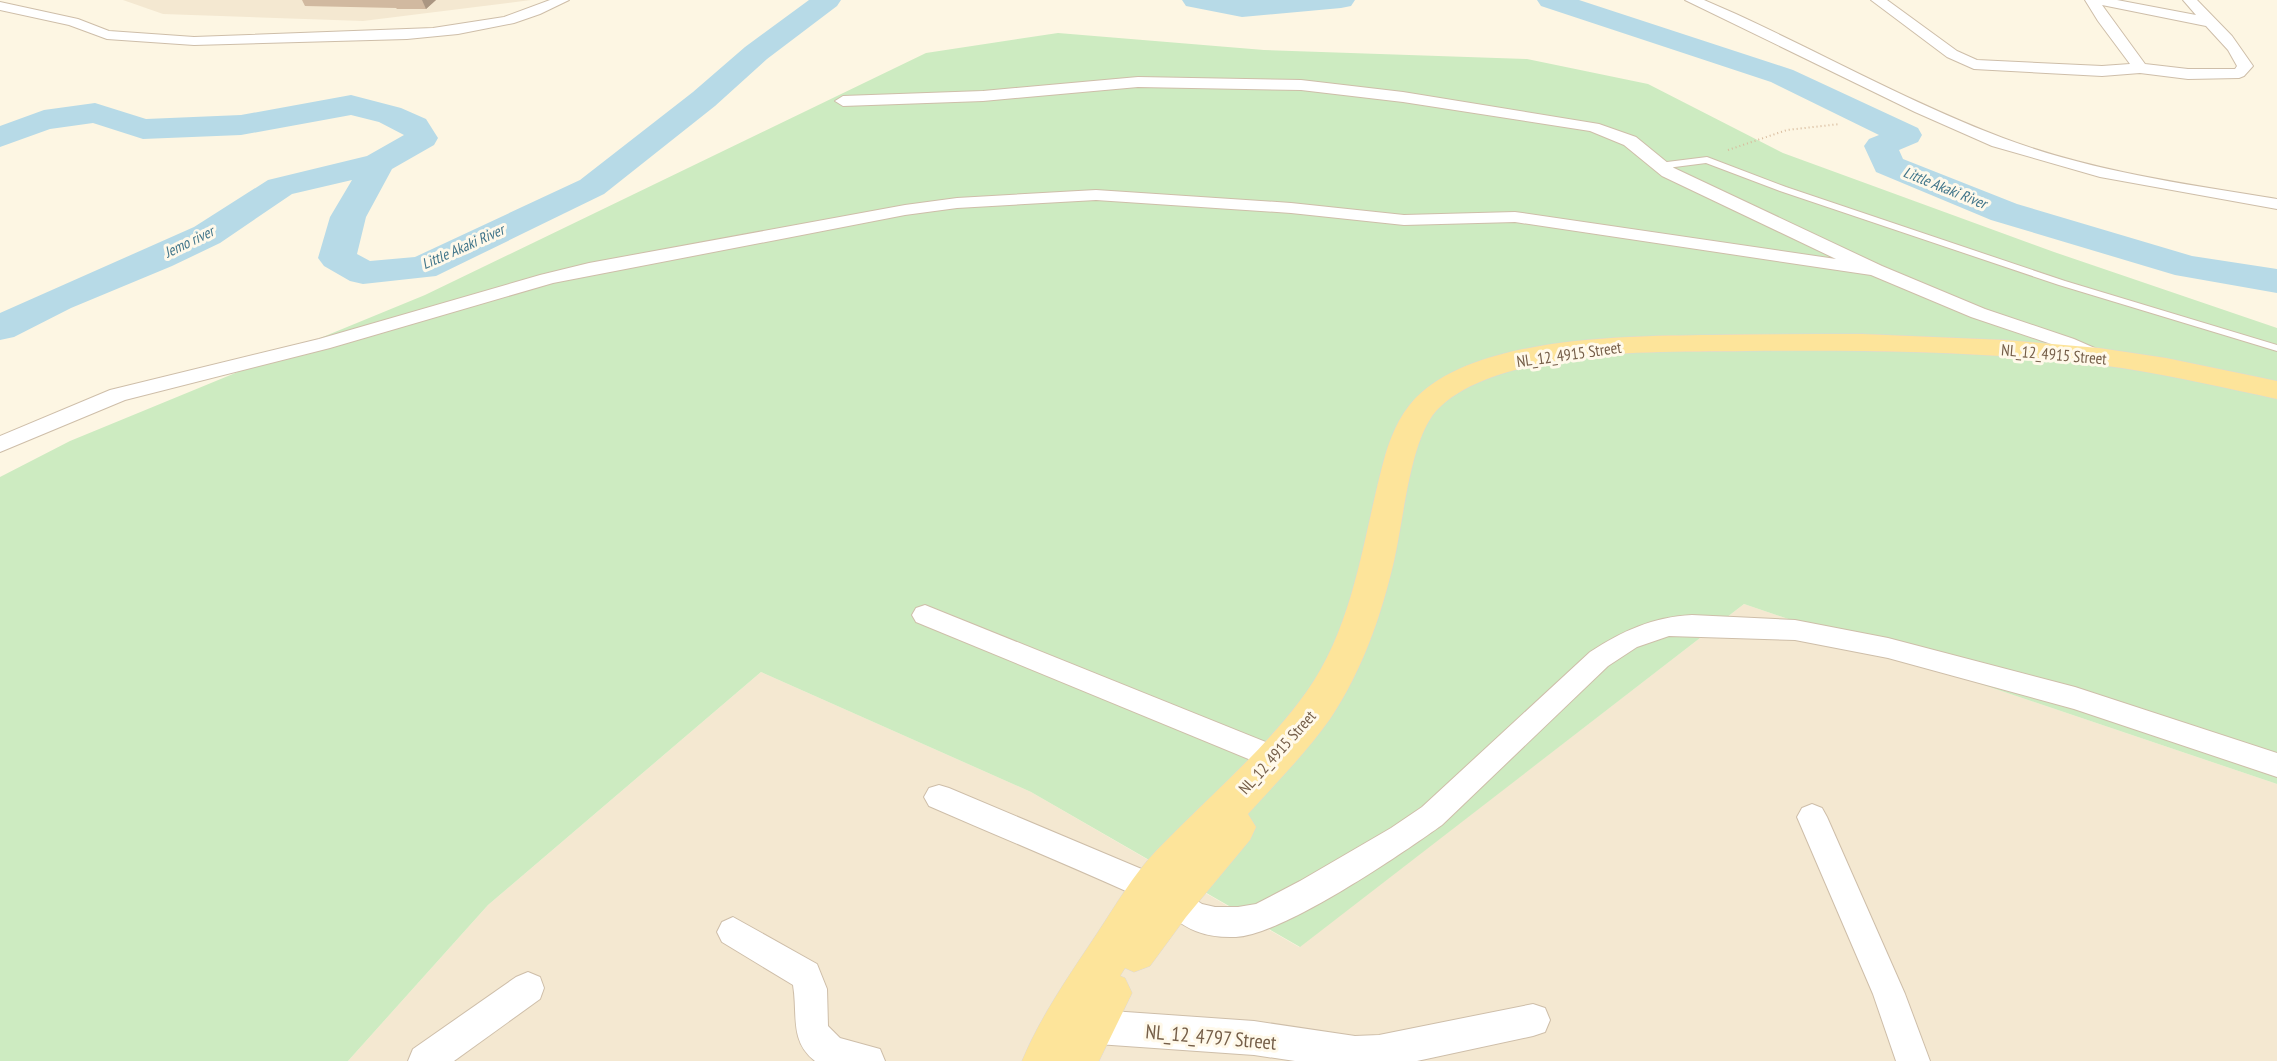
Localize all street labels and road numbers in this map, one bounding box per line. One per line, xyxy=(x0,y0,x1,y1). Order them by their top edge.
street label: NL_12_4915 Street xyxy=(1515,337,1623,371)
street label: NL_12_4915 Street xyxy=(2001,339,2108,369)
street label: NL_12_4915 Street xyxy=(1234,706,1320,798)
street label: NL_12_4797 Street xyxy=(1145,1018,1278,1056)

